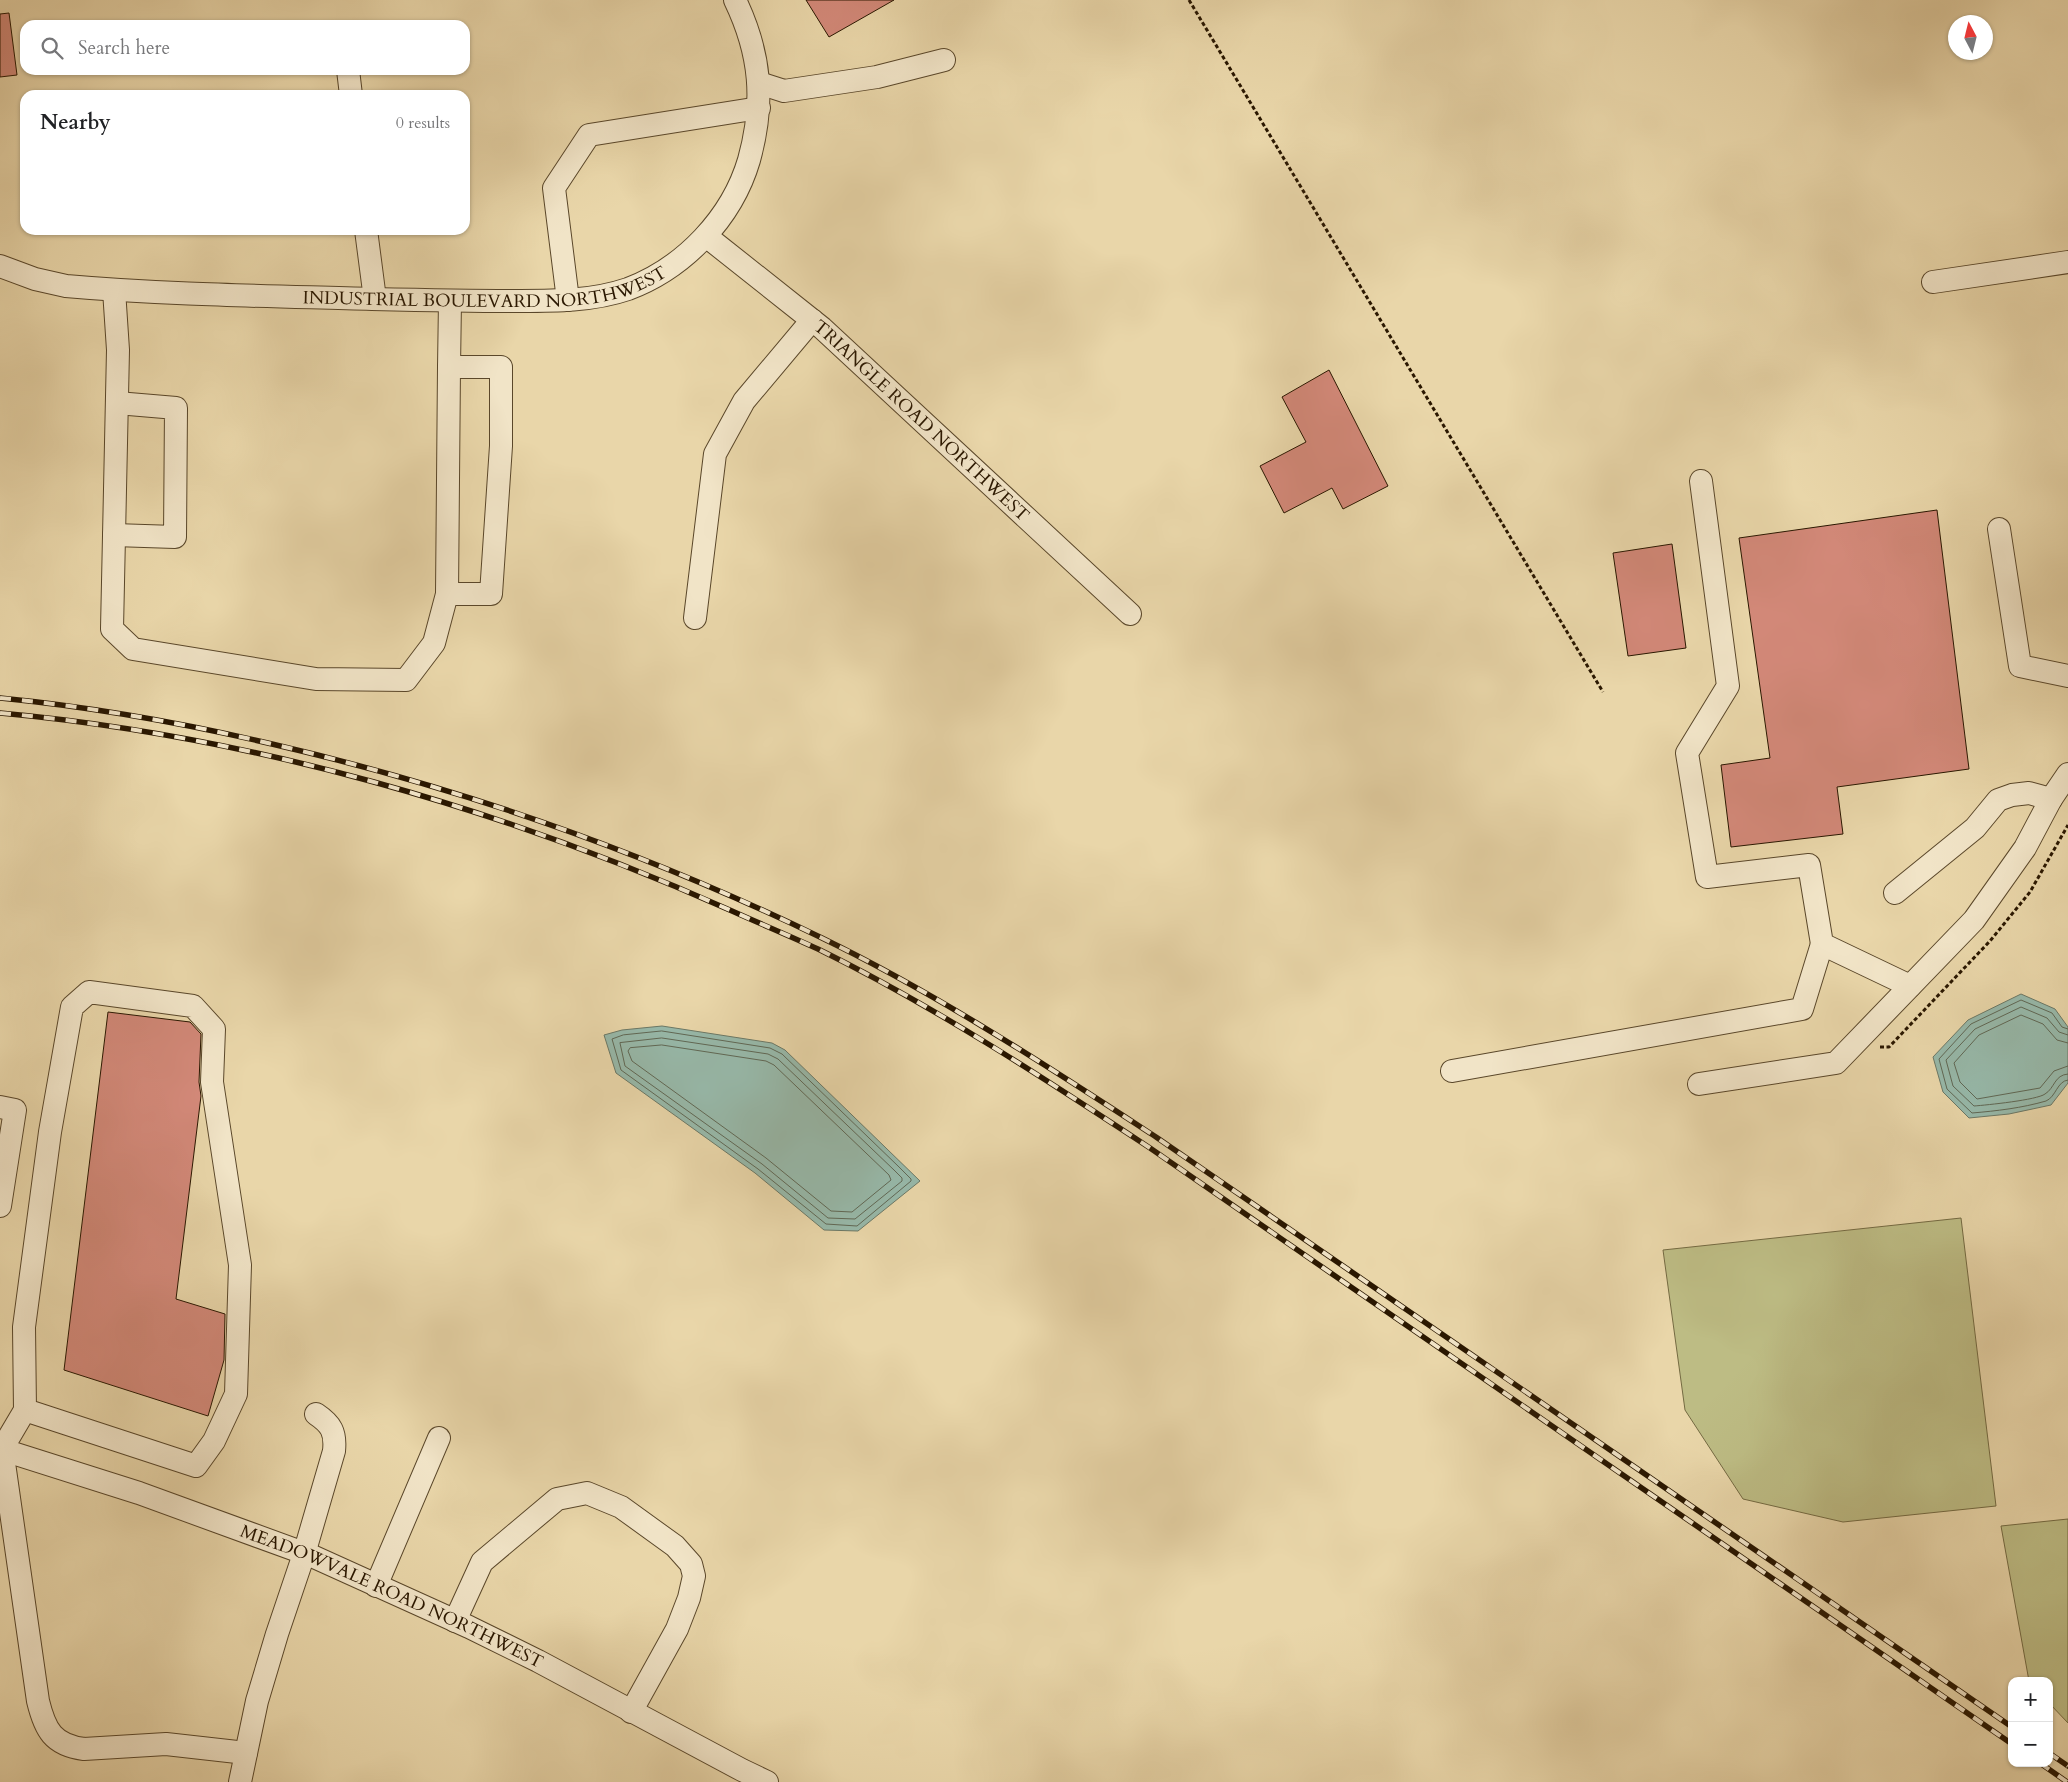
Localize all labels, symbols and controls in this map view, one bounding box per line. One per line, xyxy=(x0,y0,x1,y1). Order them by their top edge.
north arrow xyxy=(1948,15,1993,60)
search box xyxy=(20,20,470,75)
icon: search xyxy=(38,34,66,62)
text: Search here xyxy=(78,35,170,61)
text: Nearby xyxy=(40,108,111,137)
text: 0 results xyxy=(396,112,450,134)
street label: INDUSTRIAL BOULEVARD NORTHWEST xyxy=(302,260,671,314)
street label: TRIANGLE ROAD NORTHWEST xyxy=(809,314,1035,527)
street label: MEADOWVALE ROAD NORTHWEST xyxy=(237,1518,547,1674)
map controls xyxy=(2008,1677,2053,1767)
button: + xyxy=(2008,1677,2053,1722)
button: − xyxy=(2008,1722,2053,1767)

